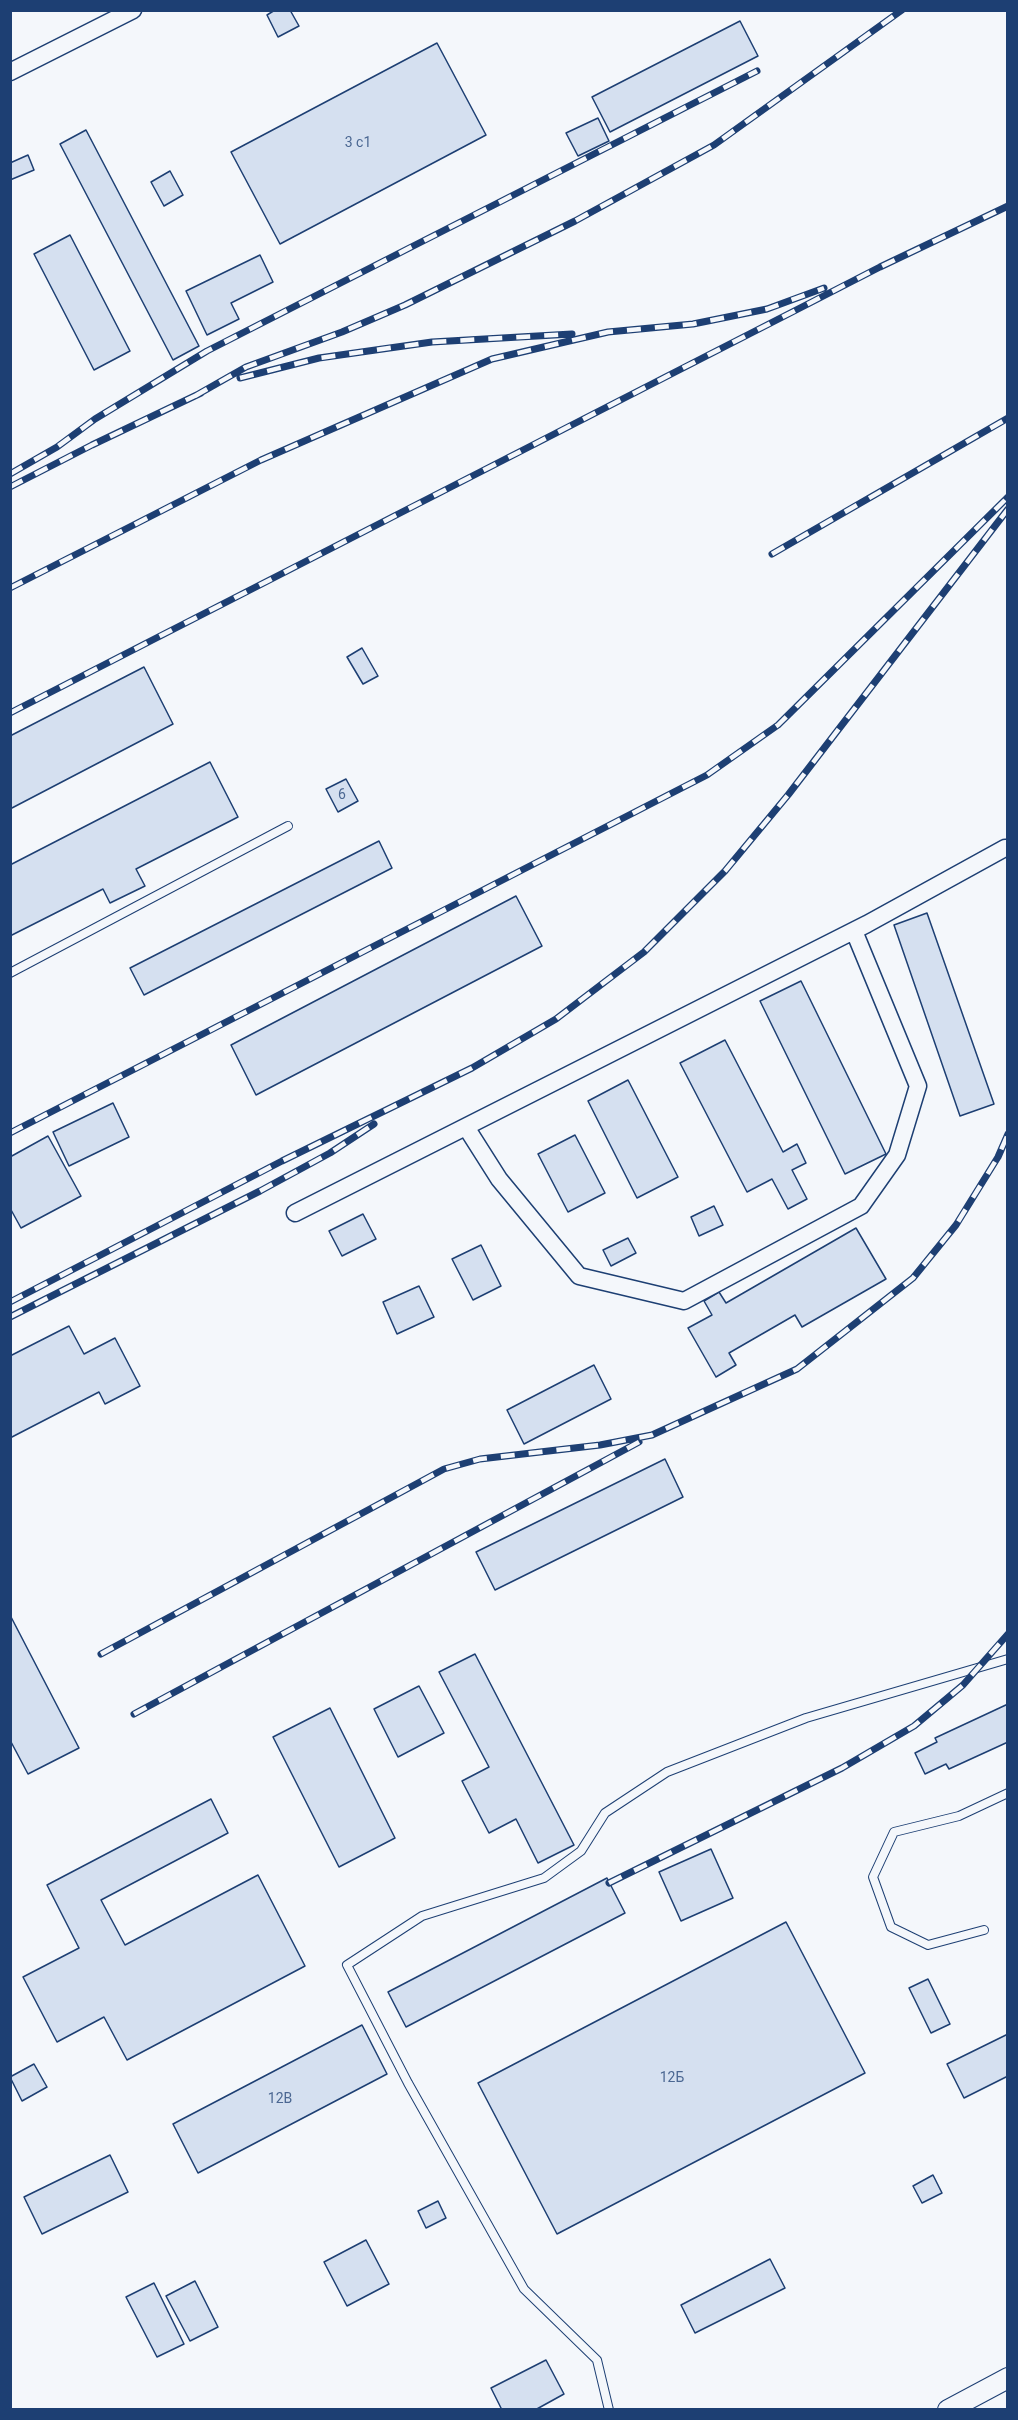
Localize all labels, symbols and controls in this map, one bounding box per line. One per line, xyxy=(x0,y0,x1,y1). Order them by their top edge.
house number: 3 с1 xyxy=(345,135,371,151)
house number: 6 xyxy=(338,787,346,803)
house number: 12Б xyxy=(660,2070,684,2086)
house number: 12В xyxy=(268,2091,292,2107)

